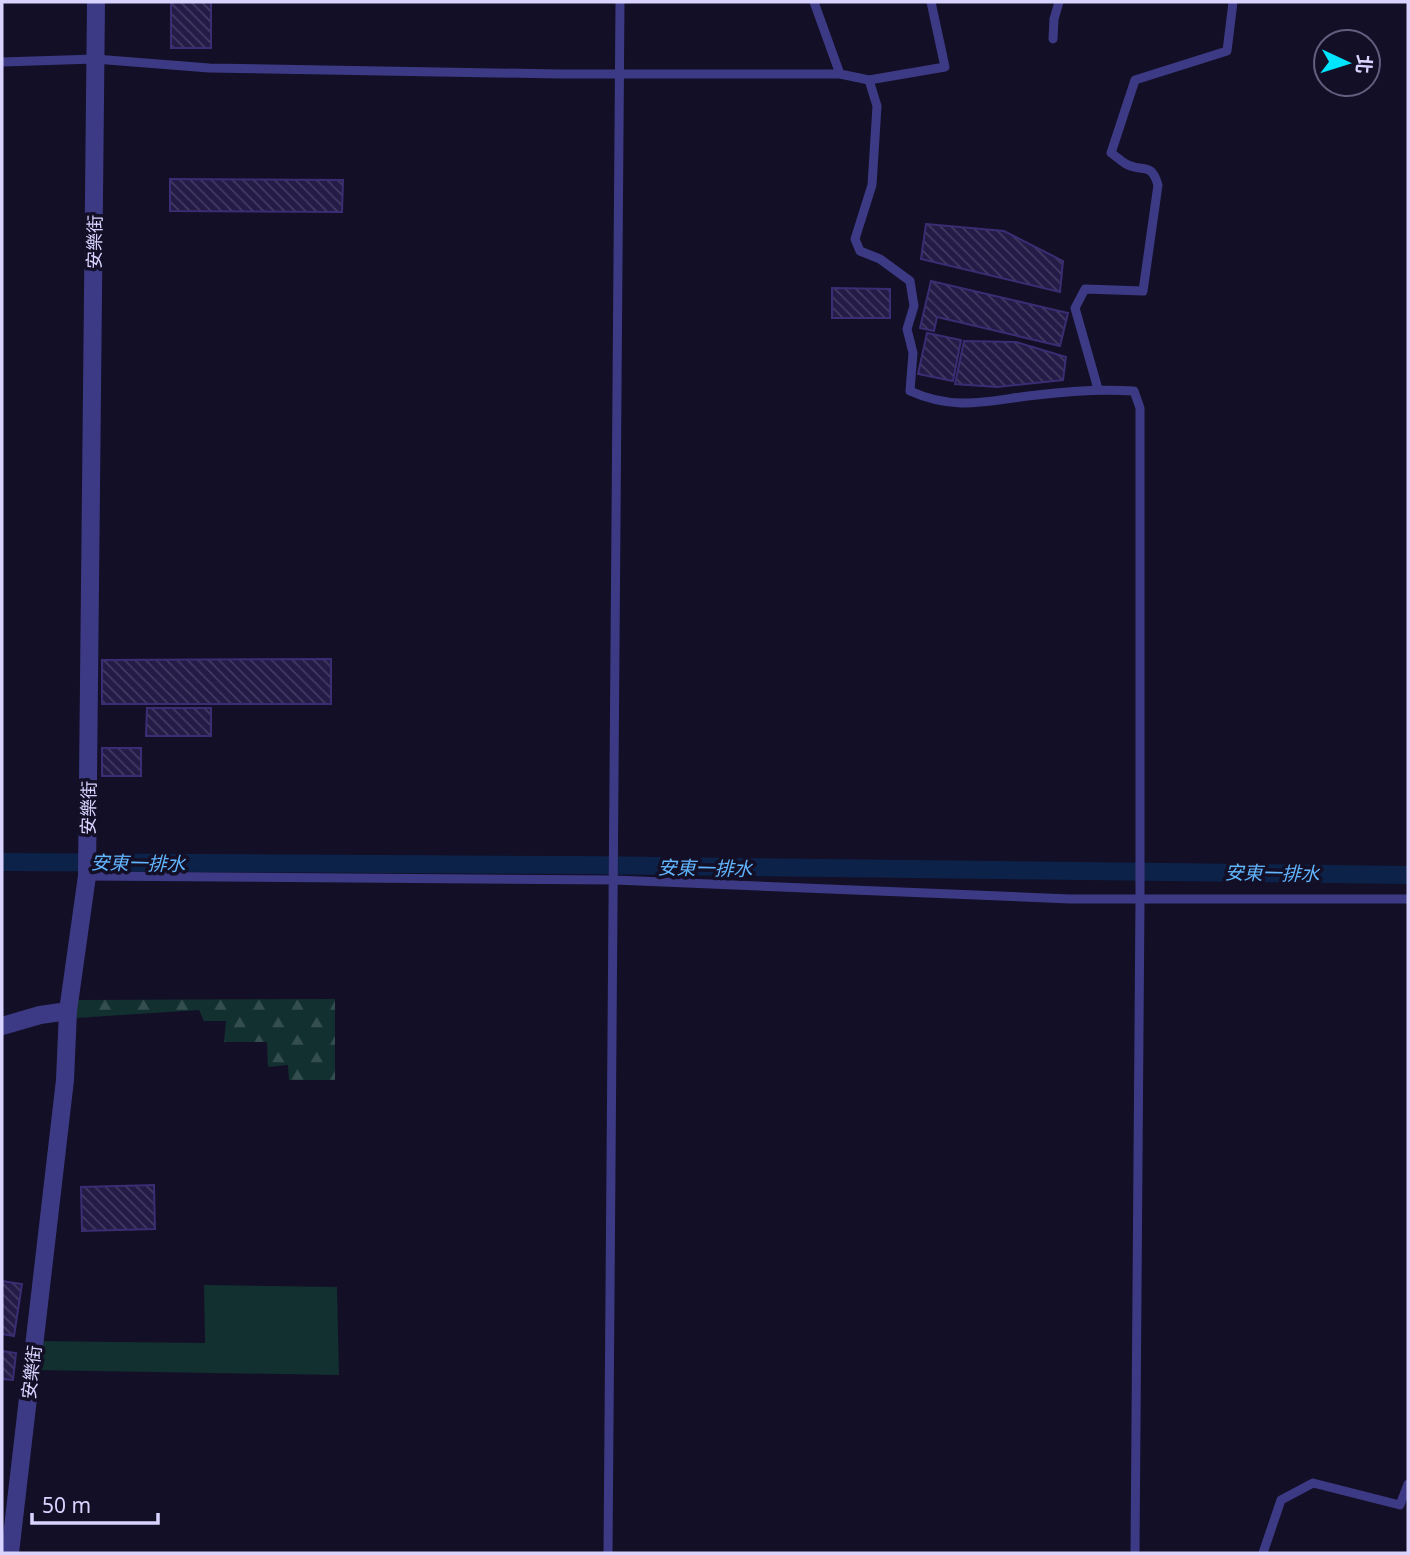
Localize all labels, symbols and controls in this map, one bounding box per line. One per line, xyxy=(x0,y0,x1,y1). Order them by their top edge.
north arrow xyxy=(1312,28,1382,98)
text: 北 xyxy=(1350,54,1378,75)
street label: 安樂街 xyxy=(82,215,106,269)
street label: 安樂街 xyxy=(76,781,100,835)
water label: 安東一排水 xyxy=(90,849,187,877)
water label: 安東一排水 xyxy=(657,854,754,882)
water label: 安東一排水 xyxy=(1224,859,1321,887)
street label: 安樂街 xyxy=(16,1344,46,1400)
scale bar xyxy=(32,1482,158,1526)
text: 50 m xyxy=(42,1491,91,1519)

